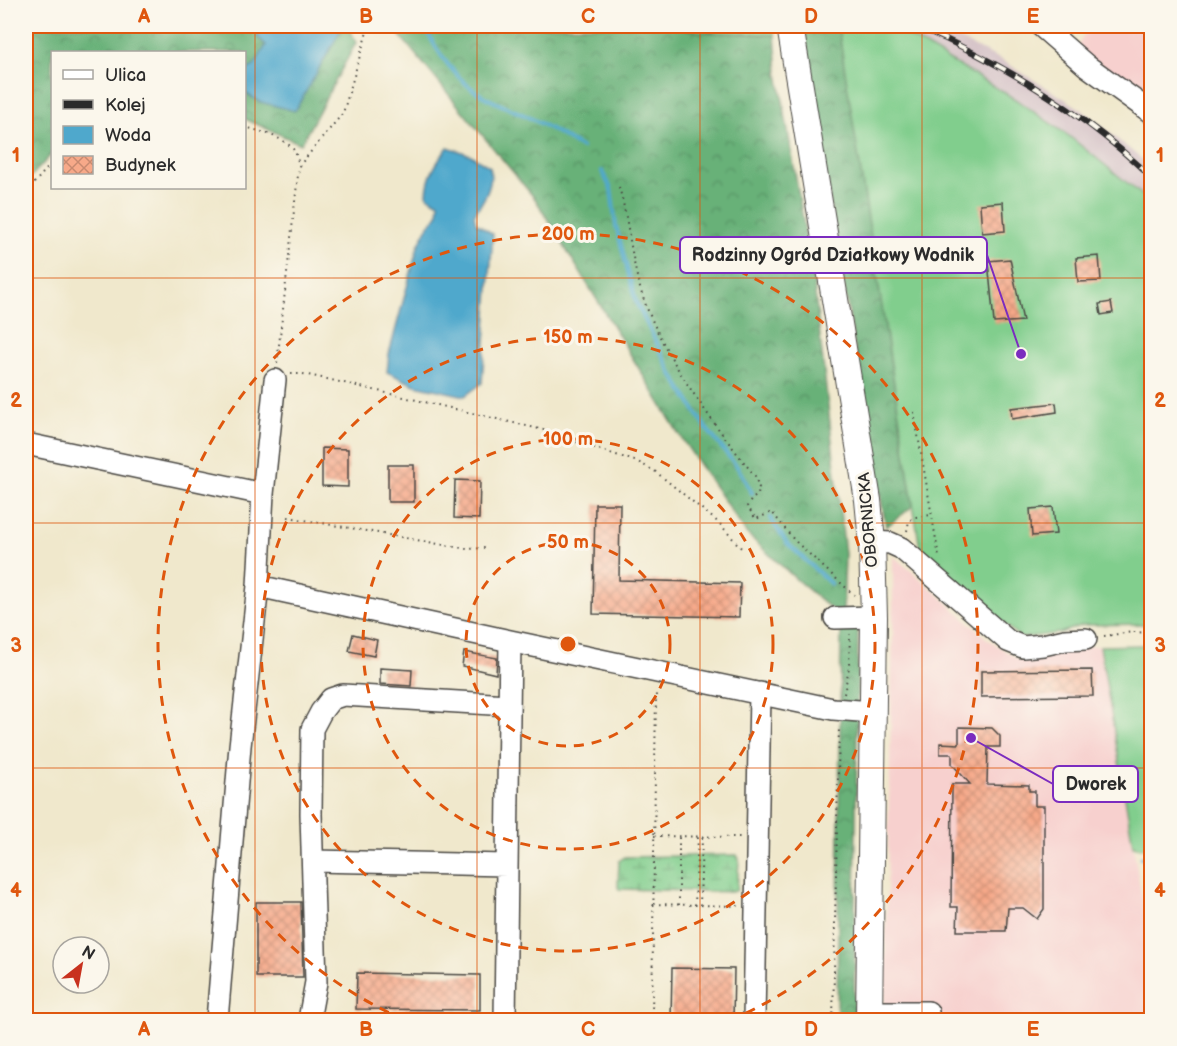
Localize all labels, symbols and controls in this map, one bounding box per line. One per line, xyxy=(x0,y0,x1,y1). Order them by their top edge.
text: A xyxy=(137,5,151,29)
text: B xyxy=(359,5,373,29)
text: C xyxy=(581,5,595,29)
text: D xyxy=(804,5,818,29)
text: E xyxy=(1027,5,1040,29)
legend xyxy=(51,51,246,189)
text: Ulica xyxy=(105,65,146,86)
text: Kolej xyxy=(105,95,145,116)
text: Woda xyxy=(105,125,151,146)
text: 1 xyxy=(12,144,20,168)
text: 1 xyxy=(1156,144,1164,168)
text: Budynek xyxy=(105,155,176,176)
text: 200 m xyxy=(541,224,595,245)
callout: Rodzinny Ogród Działkowy Wodnik xyxy=(680,237,987,273)
text: Rodzinny Ogród Działkowy Wodnik xyxy=(692,245,975,266)
text: 150 m xyxy=(543,327,593,348)
text: 2 xyxy=(10,389,22,413)
text: 2 xyxy=(1154,389,1166,413)
text: 100 m xyxy=(543,429,593,450)
street label: OBORNICKA xyxy=(855,471,882,568)
text: 50 m xyxy=(547,532,589,553)
text: 3 xyxy=(10,634,22,658)
centre of rings xyxy=(558,634,578,654)
text: 3 xyxy=(1154,634,1166,658)
callout: Dworek xyxy=(1053,766,1138,802)
text: Dworek xyxy=(1066,774,1127,795)
text: 4 xyxy=(10,879,22,903)
text: 4 xyxy=(1154,879,1166,903)
north arrow xyxy=(51,935,111,995)
text: N xyxy=(78,942,98,965)
text: A xyxy=(137,1018,151,1042)
text: B xyxy=(359,1018,373,1042)
text: C xyxy=(581,1018,595,1042)
text: D xyxy=(804,1018,818,1042)
text: E xyxy=(1027,1018,1040,1042)

